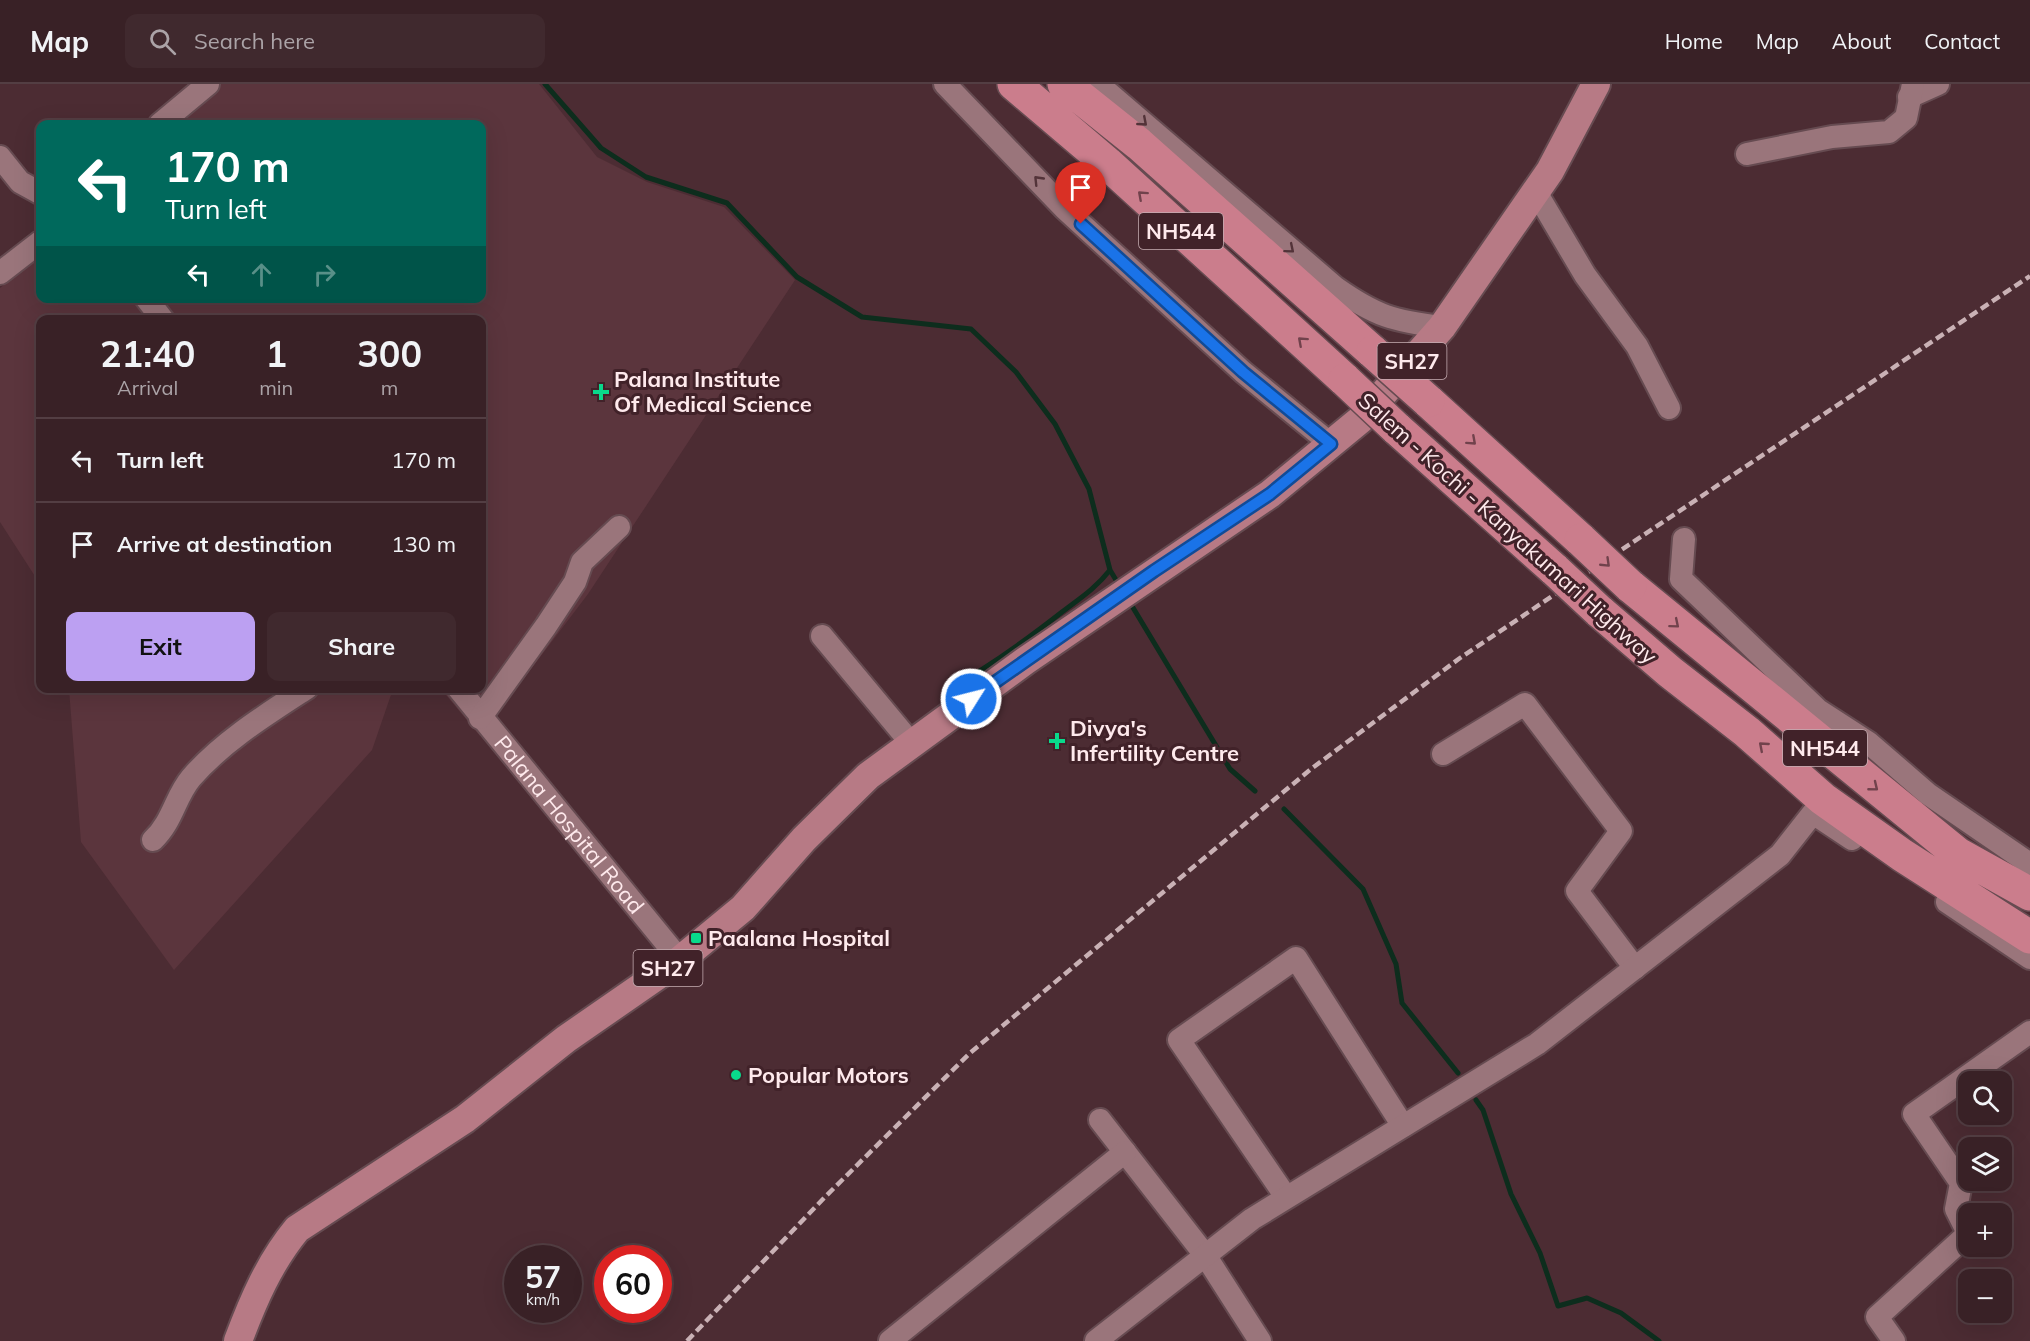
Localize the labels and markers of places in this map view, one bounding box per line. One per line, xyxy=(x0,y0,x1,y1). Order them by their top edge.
pin xyxy=(1055,162,1106,224)
place label: Palana Institute Of Medical Science xyxy=(614,365,812,418)
marker: Palana Institute Of Medical Science xyxy=(592,383,610,401)
place label: Divya's Infertility Centre xyxy=(1070,714,1239,767)
marker: Divya's Infertility Centre xyxy=(1048,732,1066,750)
place label: Paalana Hospital xyxy=(708,924,890,952)
marker: Paalana Hospital xyxy=(689,931,703,945)
place label: Popular Motors xyxy=(748,1061,909,1089)
marker: Popular Motors xyxy=(729,1068,743,1082)

